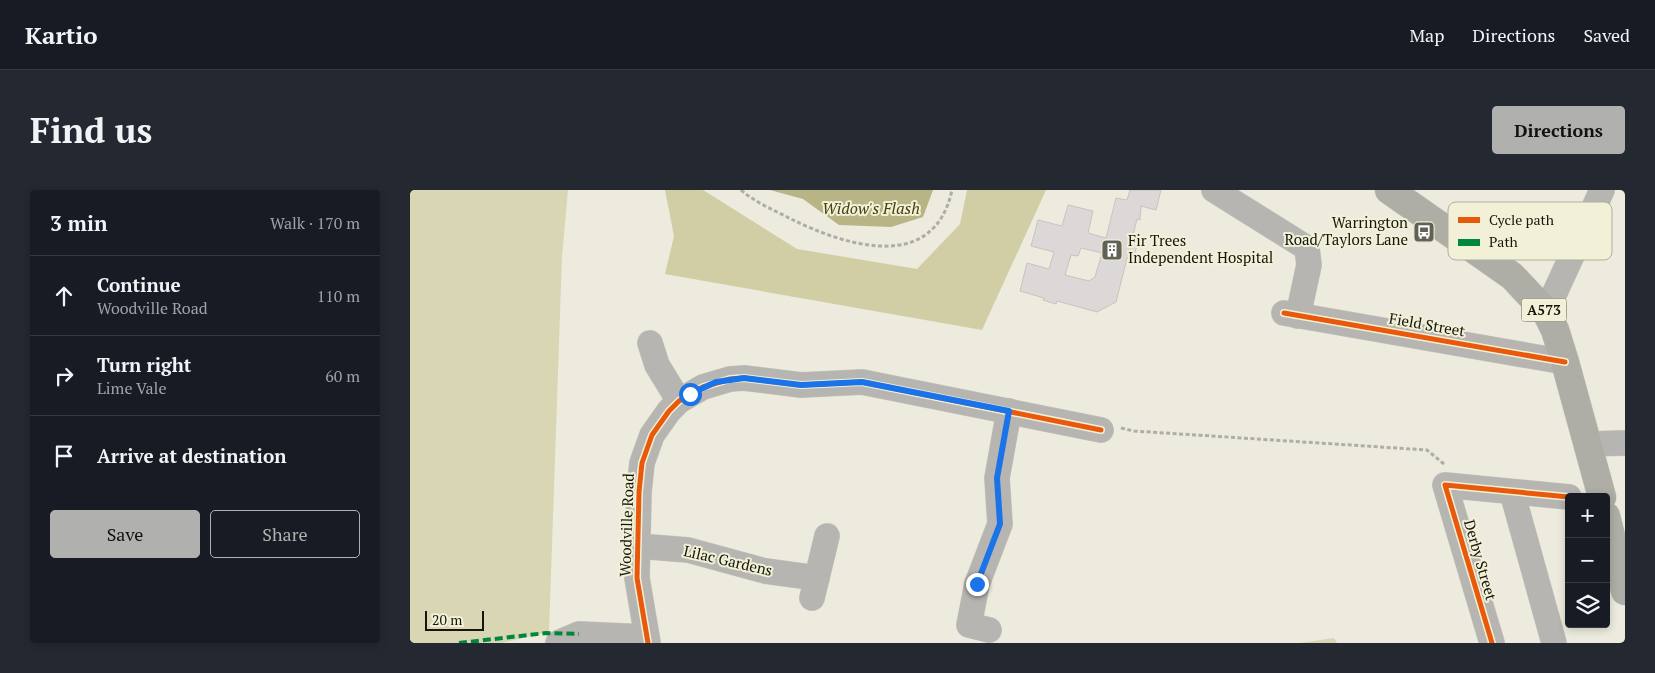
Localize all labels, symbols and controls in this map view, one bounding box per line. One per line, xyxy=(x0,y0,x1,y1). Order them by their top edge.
text: Kartio xyxy=(25,19,98,51)
text: Map xyxy=(1409,23,1444,47)
text: Directions xyxy=(1472,23,1555,47)
text: Saved xyxy=(1583,23,1630,47)
button: Directions xyxy=(1492,106,1625,154)
text: Find us xyxy=(30,107,152,153)
water label: Widow's Flash xyxy=(822,197,920,219)
legend xyxy=(1448,202,1612,260)
text: 3 min xyxy=(50,209,107,237)
text: Cycle path xyxy=(1489,210,1554,229)
text: Walk · 170 m xyxy=(270,212,360,234)
place label: Warrington Road/Taylors Lane xyxy=(1284,212,1408,249)
bus stop icon: Warrington Road/Taylors Lane xyxy=(1412,220,1436,244)
place label: Fir Trees Independent Hospital xyxy=(1128,230,1273,267)
text: Path xyxy=(1489,232,1518,251)
building icon: Fir Trees Independent Hospital xyxy=(1100,238,1124,262)
text: Continue xyxy=(97,272,181,297)
icon: ahead xyxy=(50,282,78,310)
text: 110 m xyxy=(317,285,360,307)
text: Woodville Road xyxy=(97,297,208,319)
road number: A573 xyxy=(1522,298,1566,322)
street label: Field Street xyxy=(1388,308,1467,341)
text: Turn right xyxy=(97,352,191,377)
icon: right xyxy=(50,362,78,390)
text: 60 m xyxy=(325,365,360,387)
text: Lime Vale xyxy=(97,377,166,399)
route start xyxy=(679,383,702,406)
icon: arrive xyxy=(50,442,78,470)
text: Arrive at destination xyxy=(97,443,286,468)
street label: Woodville Road xyxy=(614,473,638,577)
map controls xyxy=(1565,493,1610,628)
button: + xyxy=(1565,493,1610,538)
button: Save xyxy=(50,510,200,558)
button: Share xyxy=(210,510,360,558)
street label: Derby Street xyxy=(1460,517,1502,603)
button: − xyxy=(1565,538,1610,583)
street label: Lilac Gardens xyxy=(682,540,775,580)
route end xyxy=(966,573,989,596)
button: layers xyxy=(1565,583,1610,628)
scale bar xyxy=(425,608,484,631)
text: 20 m xyxy=(432,610,462,629)

